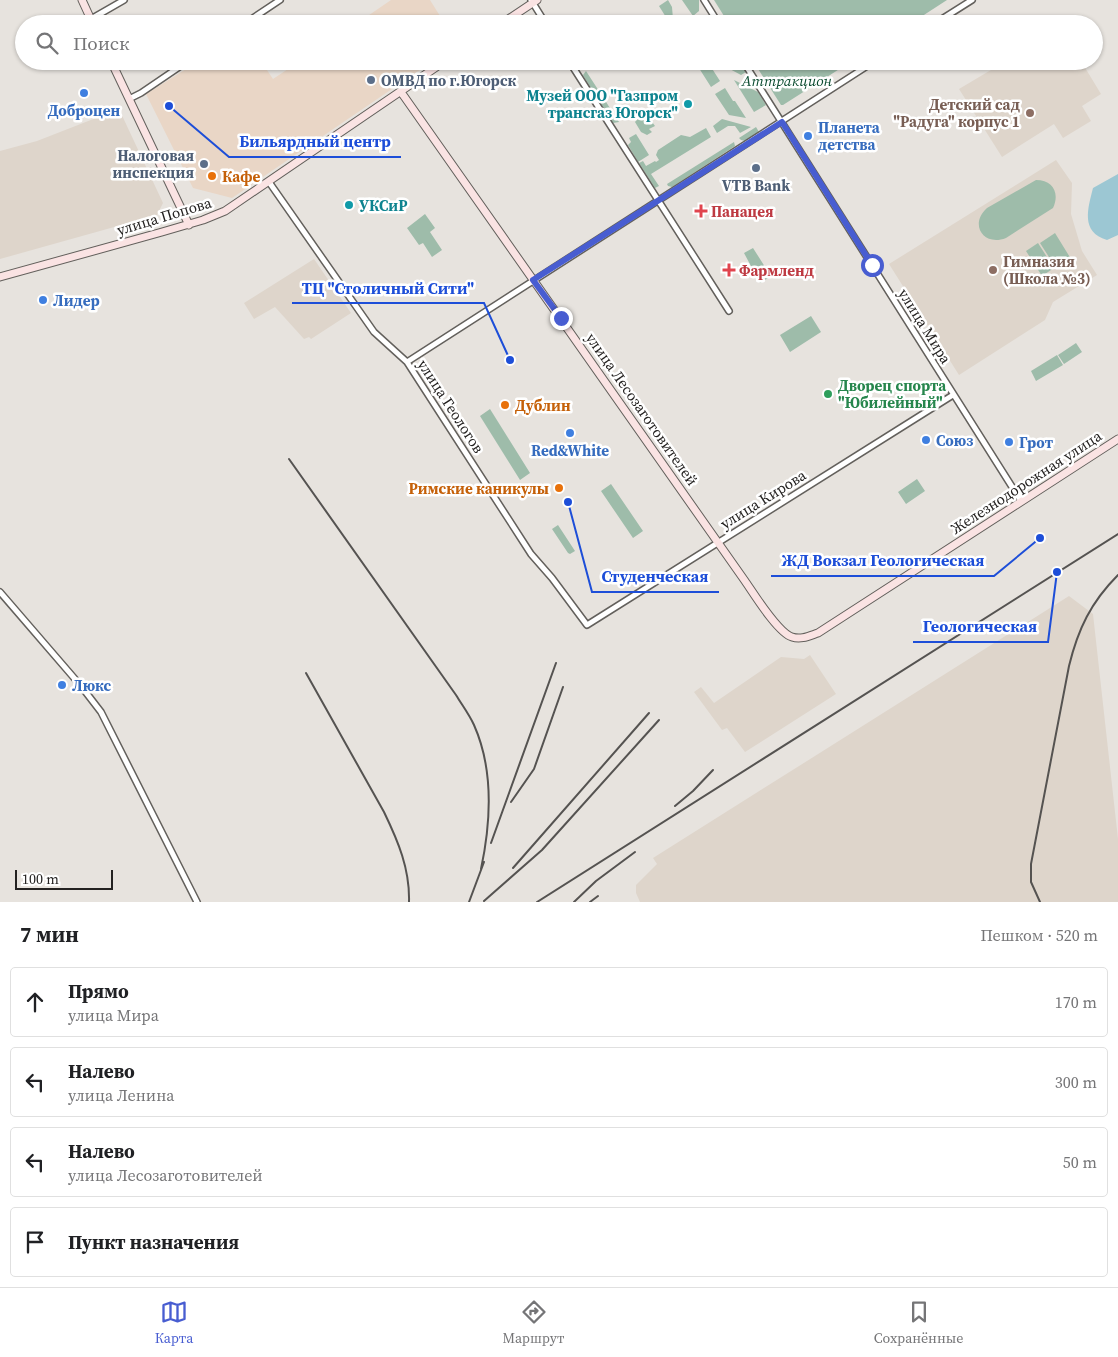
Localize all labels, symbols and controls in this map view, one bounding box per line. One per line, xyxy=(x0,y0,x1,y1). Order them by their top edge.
search box xyxy=(15,15,1103,70)
icon: search xyxy=(33,29,61,57)
text: Поиск xyxy=(73,30,130,56)
place label: ОМВД по г.Югорск xyxy=(381,70,517,91)
park label: Аттракцион xyxy=(741,70,833,91)
marker: ОМВД по г.Югорск xyxy=(365,74,377,86)
place label: Музей ООО "Газпром трансгаз Югорск" xyxy=(526,85,678,123)
marker: Доброцен xyxy=(78,87,90,99)
place label: Детский сад "Радуга" корпус 1 xyxy=(893,94,1020,132)
marker: Музей ООО "Газпром трансгаз Югорск" xyxy=(682,98,694,110)
place label: Доброцен xyxy=(48,100,121,121)
marker: Детский сад "Радуга" корпус 1 xyxy=(1024,107,1036,119)
place label: Планета детства xyxy=(818,117,881,155)
callout: Бильярдный центр xyxy=(229,126,401,157)
text: Бильярдный центр xyxy=(239,130,391,152)
marker: Планета детства xyxy=(802,130,814,142)
place label: Налоговая инспекция xyxy=(112,145,194,183)
marker: Налоговая инспекция xyxy=(198,158,210,170)
marker: VTB Bank xyxy=(750,162,762,174)
place label: Кафе xyxy=(222,166,260,187)
marker: Кафе xyxy=(206,170,218,182)
place label: VTB Bank xyxy=(722,175,790,196)
street label: улица Попова xyxy=(114,192,214,240)
place label: УКСиР xyxy=(359,195,407,216)
marker: УКСиР xyxy=(343,199,355,211)
place label: Панацея xyxy=(711,201,774,222)
marker: Панацея xyxy=(695,205,707,217)
place label: Гимназия (Школа №3) xyxy=(1003,251,1091,289)
route start xyxy=(861,254,884,277)
place label: Фармленд xyxy=(739,260,814,281)
marker: Фармленд xyxy=(723,264,735,276)
marker: Гимназия (Школа №3) xyxy=(987,264,999,276)
callout: ТЦ "Столичный Сити" xyxy=(292,272,484,303)
text: ТЦ "Столичный Сити" xyxy=(302,277,474,299)
street label: улица Мира xyxy=(894,284,957,368)
place label: Лидер xyxy=(53,290,100,311)
marker: Лидер xyxy=(37,294,49,306)
route end xyxy=(550,307,573,330)
street label: улица Лесозаготовителей xyxy=(581,328,703,490)
street label: улица Геологов xyxy=(413,355,489,457)
place label: Дворец спорта "Юбилейный" xyxy=(838,375,947,413)
marker: Дворец спорта "Юбилейный" xyxy=(822,388,834,400)
place label: Дублин xyxy=(515,395,571,416)
marker: Дублин xyxy=(499,399,511,411)
street label: Железнодорожная улица xyxy=(946,425,1106,539)
marker: Red&White xyxy=(564,427,576,439)
place label: Союз xyxy=(936,430,973,451)
place label: Грот xyxy=(1019,432,1054,453)
marker: Союз xyxy=(920,434,932,446)
marker: Грот xyxy=(1003,436,1015,448)
place label: Red&White xyxy=(531,440,609,461)
street label: улица Кирова xyxy=(716,464,810,534)
place label: Римские каникулы xyxy=(409,478,549,499)
marker: Римские каникулы xyxy=(553,482,565,494)
callout: ЖД Вокзал Геологическая xyxy=(771,545,994,576)
text: ЖД Вокзал Геологическая xyxy=(782,549,984,571)
callout: Студенческая xyxy=(592,561,719,592)
text: Студенческая xyxy=(601,565,709,587)
callout: Геологическая xyxy=(913,611,1048,642)
text: Геологическая xyxy=(923,615,1037,637)
place label: Люкс xyxy=(72,675,112,696)
marker: Люкс xyxy=(56,679,68,691)
scale bar xyxy=(15,867,112,890)
text: 100 m xyxy=(22,869,59,889)
text: 7 мин xyxy=(20,920,79,949)
text: Пешком · 520 m xyxy=(980,924,1098,946)
text: Прямо xyxy=(68,978,129,1004)
icon: ahead xyxy=(21,988,49,1016)
text: 170 m xyxy=(1055,991,1097,1013)
text: улица Мира xyxy=(68,1004,159,1026)
text: Налево xyxy=(68,1058,135,1084)
icon: left xyxy=(21,1068,49,1096)
text: 300 m xyxy=(1055,1071,1097,1093)
text: улица Ленина xyxy=(68,1084,174,1106)
text: Налево xyxy=(68,1138,135,1164)
icon: left xyxy=(21,1148,49,1176)
text: 50 m xyxy=(1063,1151,1097,1173)
text: улица Лесозаготовителей xyxy=(68,1164,263,1186)
icon: arrive xyxy=(21,1228,49,1256)
text: Пункт назначения xyxy=(68,1229,239,1255)
tab: Карта xyxy=(155,1298,193,1348)
tab: Маршрут xyxy=(503,1298,564,1348)
tab: Сохранённые xyxy=(874,1298,963,1348)

